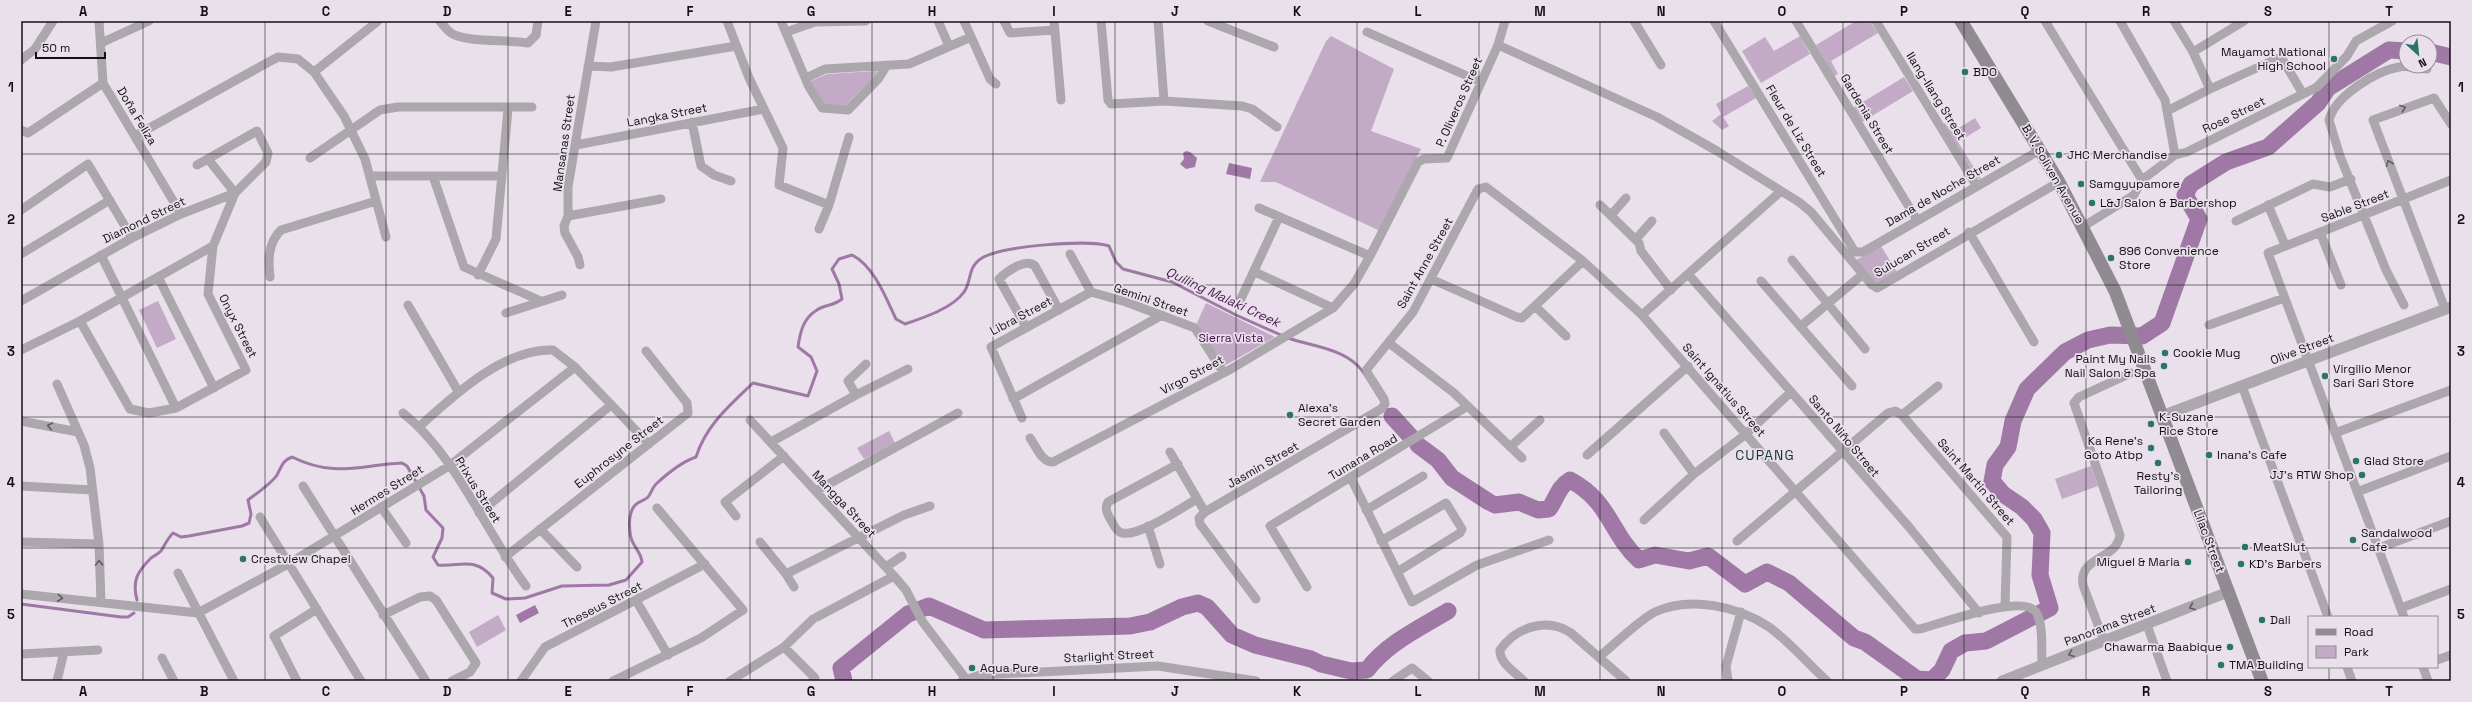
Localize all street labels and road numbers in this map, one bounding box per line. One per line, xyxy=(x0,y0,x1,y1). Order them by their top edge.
street label: Ilang-Ilang Street xyxy=(1902,49,1970,143)
street label: P. Oliveros Street xyxy=(1432,55,1486,149)
street label: Gardenia Street xyxy=(1837,71,1897,157)
street label: Fleur de Liz Street xyxy=(1762,82,1830,180)
street label: Doña Feliza xyxy=(113,84,161,148)
street label: Mansanas Street xyxy=(549,93,579,193)
street label: Rose Street xyxy=(2200,93,2268,137)
street label: Langka Street xyxy=(625,99,709,131)
street label: B. V. Soliven Avenue xyxy=(2018,121,2088,227)
street label: Dama de Noche Street xyxy=(1883,152,2003,230)
street label: Sable Street xyxy=(2319,186,2391,226)
street label: Diamond Street xyxy=(100,193,188,247)
street label: Saint Anne Street xyxy=(1393,215,1457,311)
street label: Sulucan Street xyxy=(1871,223,1953,281)
street label: Gemini Street xyxy=(1111,280,1191,320)
street label: Onyx Street xyxy=(215,291,261,361)
street label: Libra Street xyxy=(987,293,1055,339)
street label: Olive Street xyxy=(2268,330,2336,368)
street label: Saint Ignatius Street xyxy=(1679,340,1769,440)
street label: Virgo Street xyxy=(1158,352,1226,398)
street label: Santo Niño Street xyxy=(1805,392,1883,480)
street label: Euphrosyne Street xyxy=(571,412,667,492)
street label: Tumana Road xyxy=(1326,430,1400,484)
street label: Saint Martin Street xyxy=(1934,435,2018,529)
street label: Jasmin Street xyxy=(1224,438,1302,492)
street label: Prixus Street xyxy=(451,454,505,526)
street label: Hermes Street xyxy=(348,461,426,519)
street label: Mangga Street xyxy=(809,467,879,541)
street label: Lilac Street xyxy=(2190,507,2228,575)
street label: Theseus Street xyxy=(559,578,645,632)
street label: Panorama Street xyxy=(2062,600,2158,650)
street label: Starlight Street xyxy=(1063,646,1155,666)

